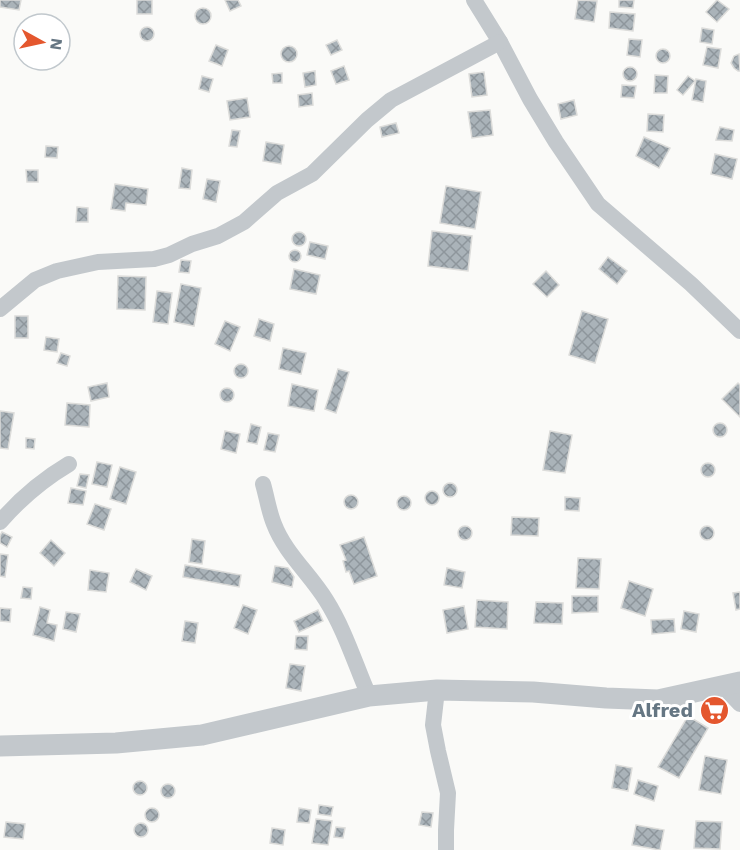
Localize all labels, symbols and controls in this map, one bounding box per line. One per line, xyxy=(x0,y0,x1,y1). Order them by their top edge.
north arrow xyxy=(12,12,72,72)
text: N xyxy=(46,37,67,51)
supermarket icon: Alfred xyxy=(698,694,730,726)
place label: Alfred xyxy=(632,698,693,722)

